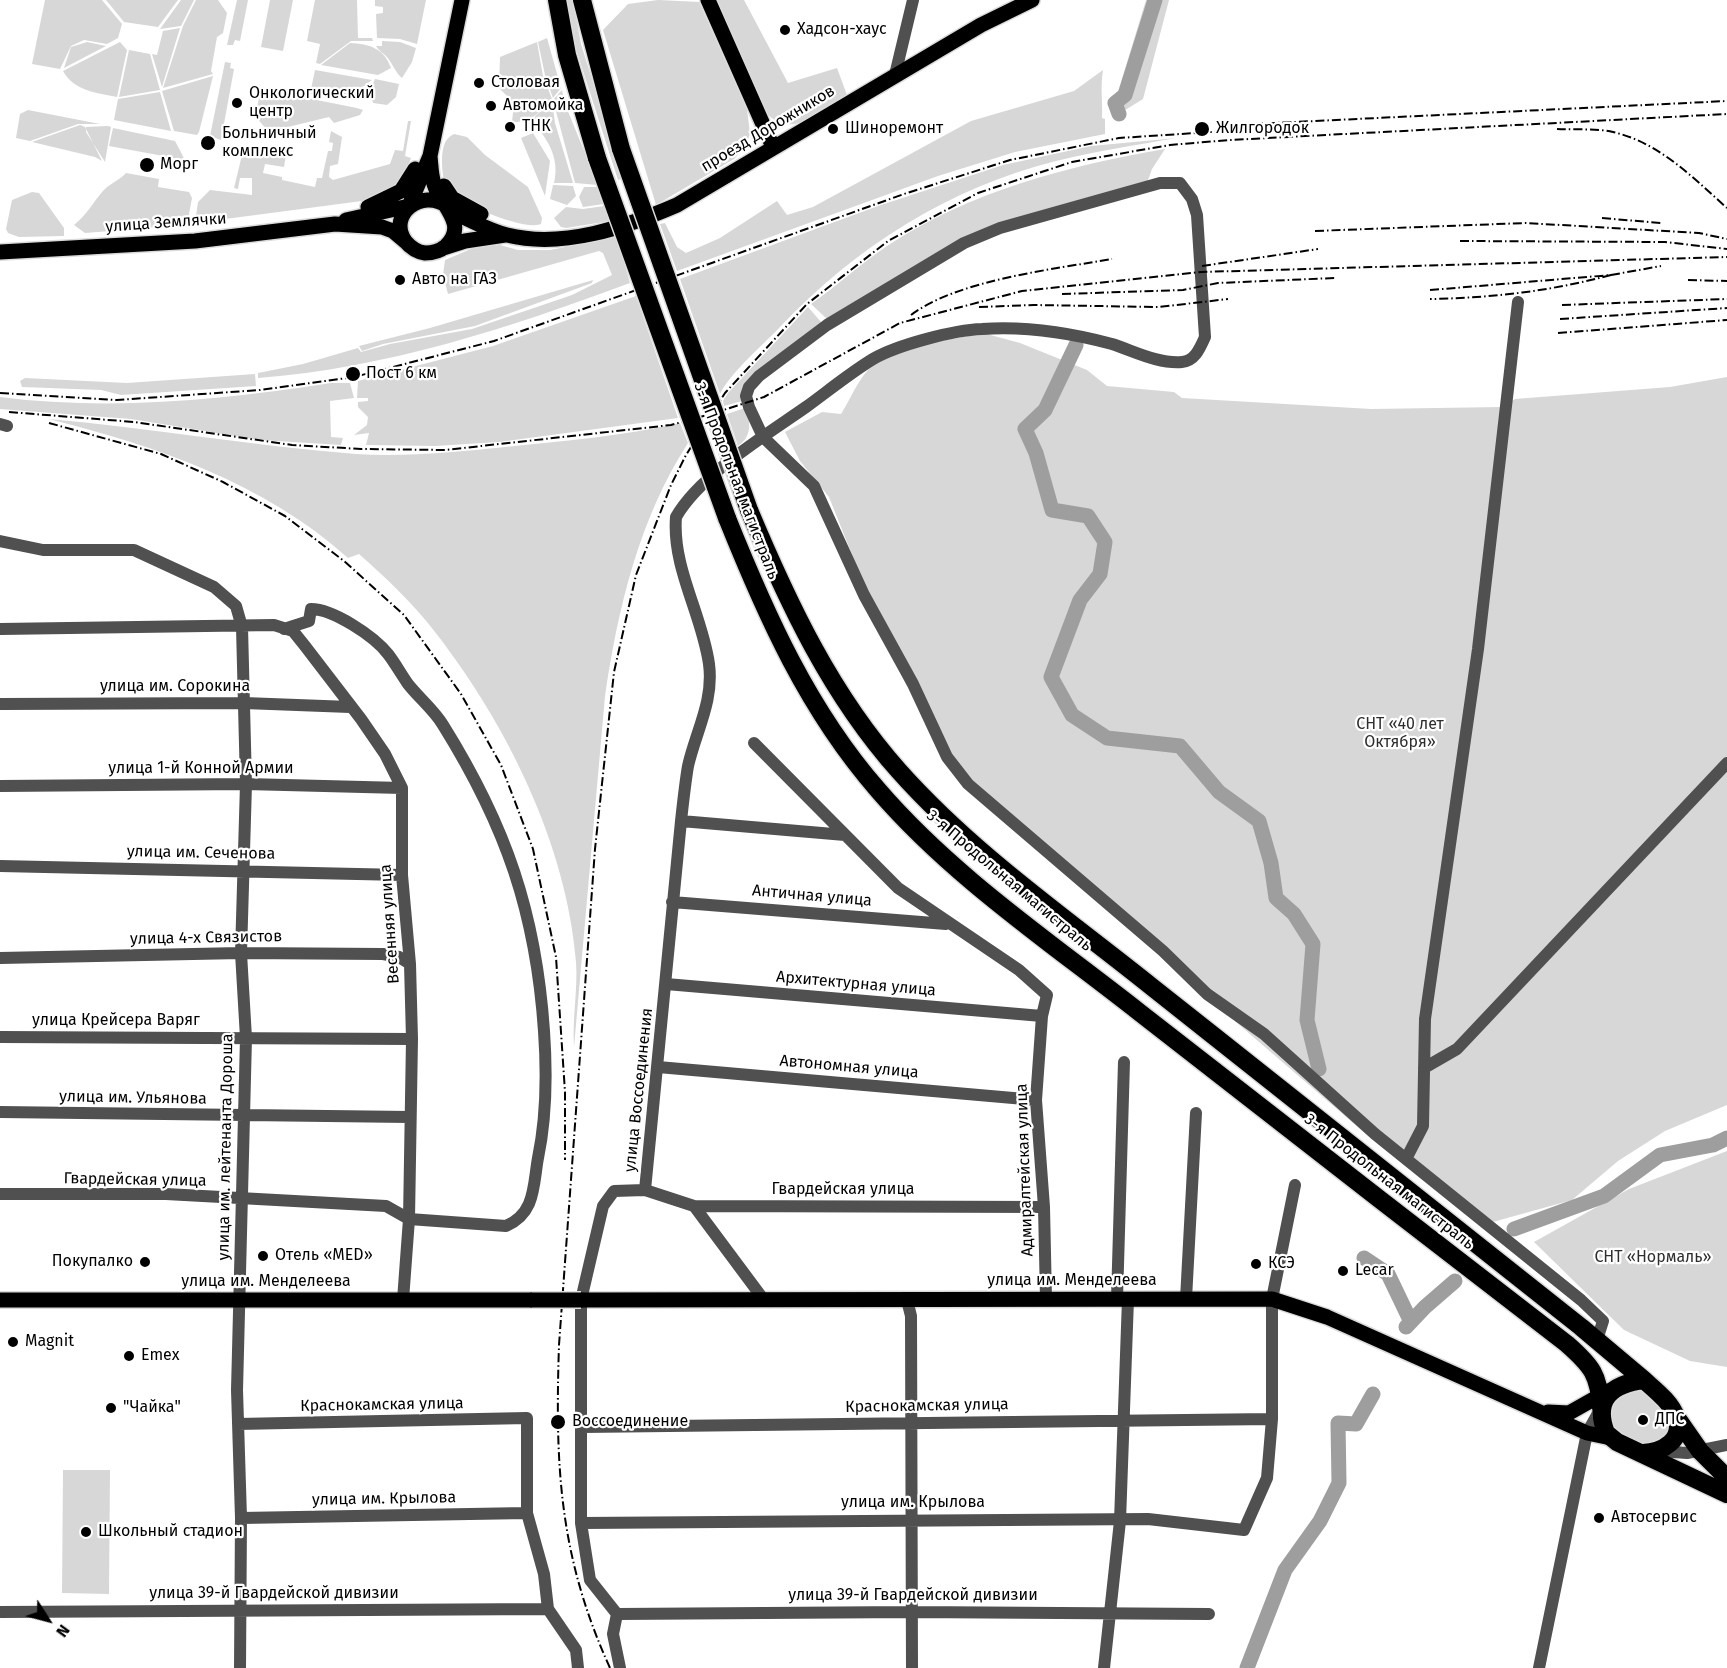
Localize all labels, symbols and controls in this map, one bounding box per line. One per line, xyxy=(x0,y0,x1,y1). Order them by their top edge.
place label: Хадсон-хаус xyxy=(797,20,887,40)
marker: Хадсон-хаус xyxy=(778,23,792,37)
place label: Столовая xyxy=(491,73,560,93)
marker: Столовая xyxy=(472,76,486,90)
street label: проезд Дорожников xyxy=(698,81,838,177)
place label: Онкологический центр xyxy=(249,84,375,122)
marker: Онкологический центр xyxy=(230,96,244,110)
place label: Автомойка xyxy=(503,96,583,116)
marker: Автомойка xyxy=(484,99,498,113)
place label: ТНК xyxy=(522,117,551,137)
place label: Шиноремонт xyxy=(845,119,943,139)
place label: Жилгородок xyxy=(1216,119,1309,139)
marker: ТНК xyxy=(503,120,517,134)
marker: Жилгородок xyxy=(1193,120,1211,138)
marker: Шиноремонт xyxy=(826,122,840,136)
place label: Больничный комплекс xyxy=(222,124,317,162)
marker: Больничный комплекс xyxy=(199,134,217,152)
place label: Морг xyxy=(160,155,198,175)
marker: Морг xyxy=(138,156,156,174)
street label: улица Землячки xyxy=(105,209,227,237)
place label: Авто на ГАЗ xyxy=(412,270,497,290)
marker: Авто на ГАЗ xyxy=(393,273,407,287)
place label: Пост 6 км xyxy=(366,364,437,384)
marker: Пост 6 км xyxy=(344,365,362,383)
street label: 3-я Продольная магистраль xyxy=(689,380,783,582)
street label: улица им. Сорокина xyxy=(100,677,250,697)
park label: СНТ «40 лет Октября» xyxy=(1356,715,1444,753)
street label: улица 1-й Конной Армии xyxy=(108,759,294,779)
street label: 3-я Продольная магистраль xyxy=(922,806,1096,956)
street label: улица им. Сеченова xyxy=(127,842,275,864)
street label: Весенняя улица xyxy=(376,864,404,984)
street label: Античная улица xyxy=(751,881,873,911)
street label: улица 4-х Связистов xyxy=(130,927,282,949)
street label: Архитектурная улица xyxy=(775,967,937,1001)
street label: улица Воссоединения xyxy=(621,1007,657,1173)
street label: улица Крейсера Варяг xyxy=(32,1011,200,1031)
street label: улица им. лейтенанта Дороша xyxy=(214,1033,238,1261)
street label: Автономная улица xyxy=(779,1051,919,1083)
street label: Адмиралтейская улица xyxy=(1012,1083,1038,1257)
street label: улица им. Ульянова xyxy=(59,1087,207,1109)
street label: 3-я Продольная магистраль xyxy=(1300,1110,1478,1254)
street label: Гвардейская улица xyxy=(63,1169,207,1191)
street label: Гвардейская улица xyxy=(771,1180,915,1200)
place label: Отель «MED» xyxy=(275,1246,373,1266)
park label: СНТ «Нормаль» xyxy=(1594,1248,1712,1268)
marker: Отель «MED» xyxy=(256,1249,270,1263)
place label: Покупалко xyxy=(52,1252,133,1272)
place label: КСЭ xyxy=(1268,1254,1295,1274)
marker: Покупалко xyxy=(138,1255,152,1269)
marker: КСЭ xyxy=(1249,1257,1263,1271)
place label: Lecar xyxy=(1355,1261,1394,1281)
marker: Lecar xyxy=(1336,1264,1350,1278)
street label: улица им. Менделеева xyxy=(987,1271,1157,1291)
street label: улица им. Менделеева xyxy=(181,1272,351,1292)
place label: Magnit xyxy=(25,1332,74,1352)
marker: Magnit xyxy=(6,1335,20,1349)
place label: Emex xyxy=(141,1346,179,1366)
marker: Emex xyxy=(122,1349,136,1363)
street label: Краснокамская улица xyxy=(300,1394,464,1416)
street label: Краснокамская улица xyxy=(845,1395,1009,1417)
place label: "Чайка" xyxy=(123,1398,181,1418)
marker: "Чайка" xyxy=(104,1401,118,1415)
place label: ДПС xyxy=(1655,1410,1685,1430)
place label: Воссоединение xyxy=(572,1412,688,1432)
marker: Воссоединение xyxy=(549,1413,567,1431)
marker: ДПС xyxy=(1636,1413,1650,1427)
street label: улица им. Крылова xyxy=(312,1488,456,1510)
street label: улица им. Крылова xyxy=(841,1493,985,1513)
place label: Автосервис xyxy=(1611,1508,1697,1528)
marker: Автосервис xyxy=(1592,1511,1606,1525)
place label: Школьный стадион xyxy=(98,1522,243,1542)
marker: Школьный стадион xyxy=(79,1525,93,1539)
street label: улица 39-й Гвардейской дивизии xyxy=(149,1584,399,1604)
street label: улица 39-й Гвардейской дивизии xyxy=(788,1586,1038,1606)
north arrow xyxy=(18,1590,78,1650)
text: N xyxy=(52,1621,74,1641)

